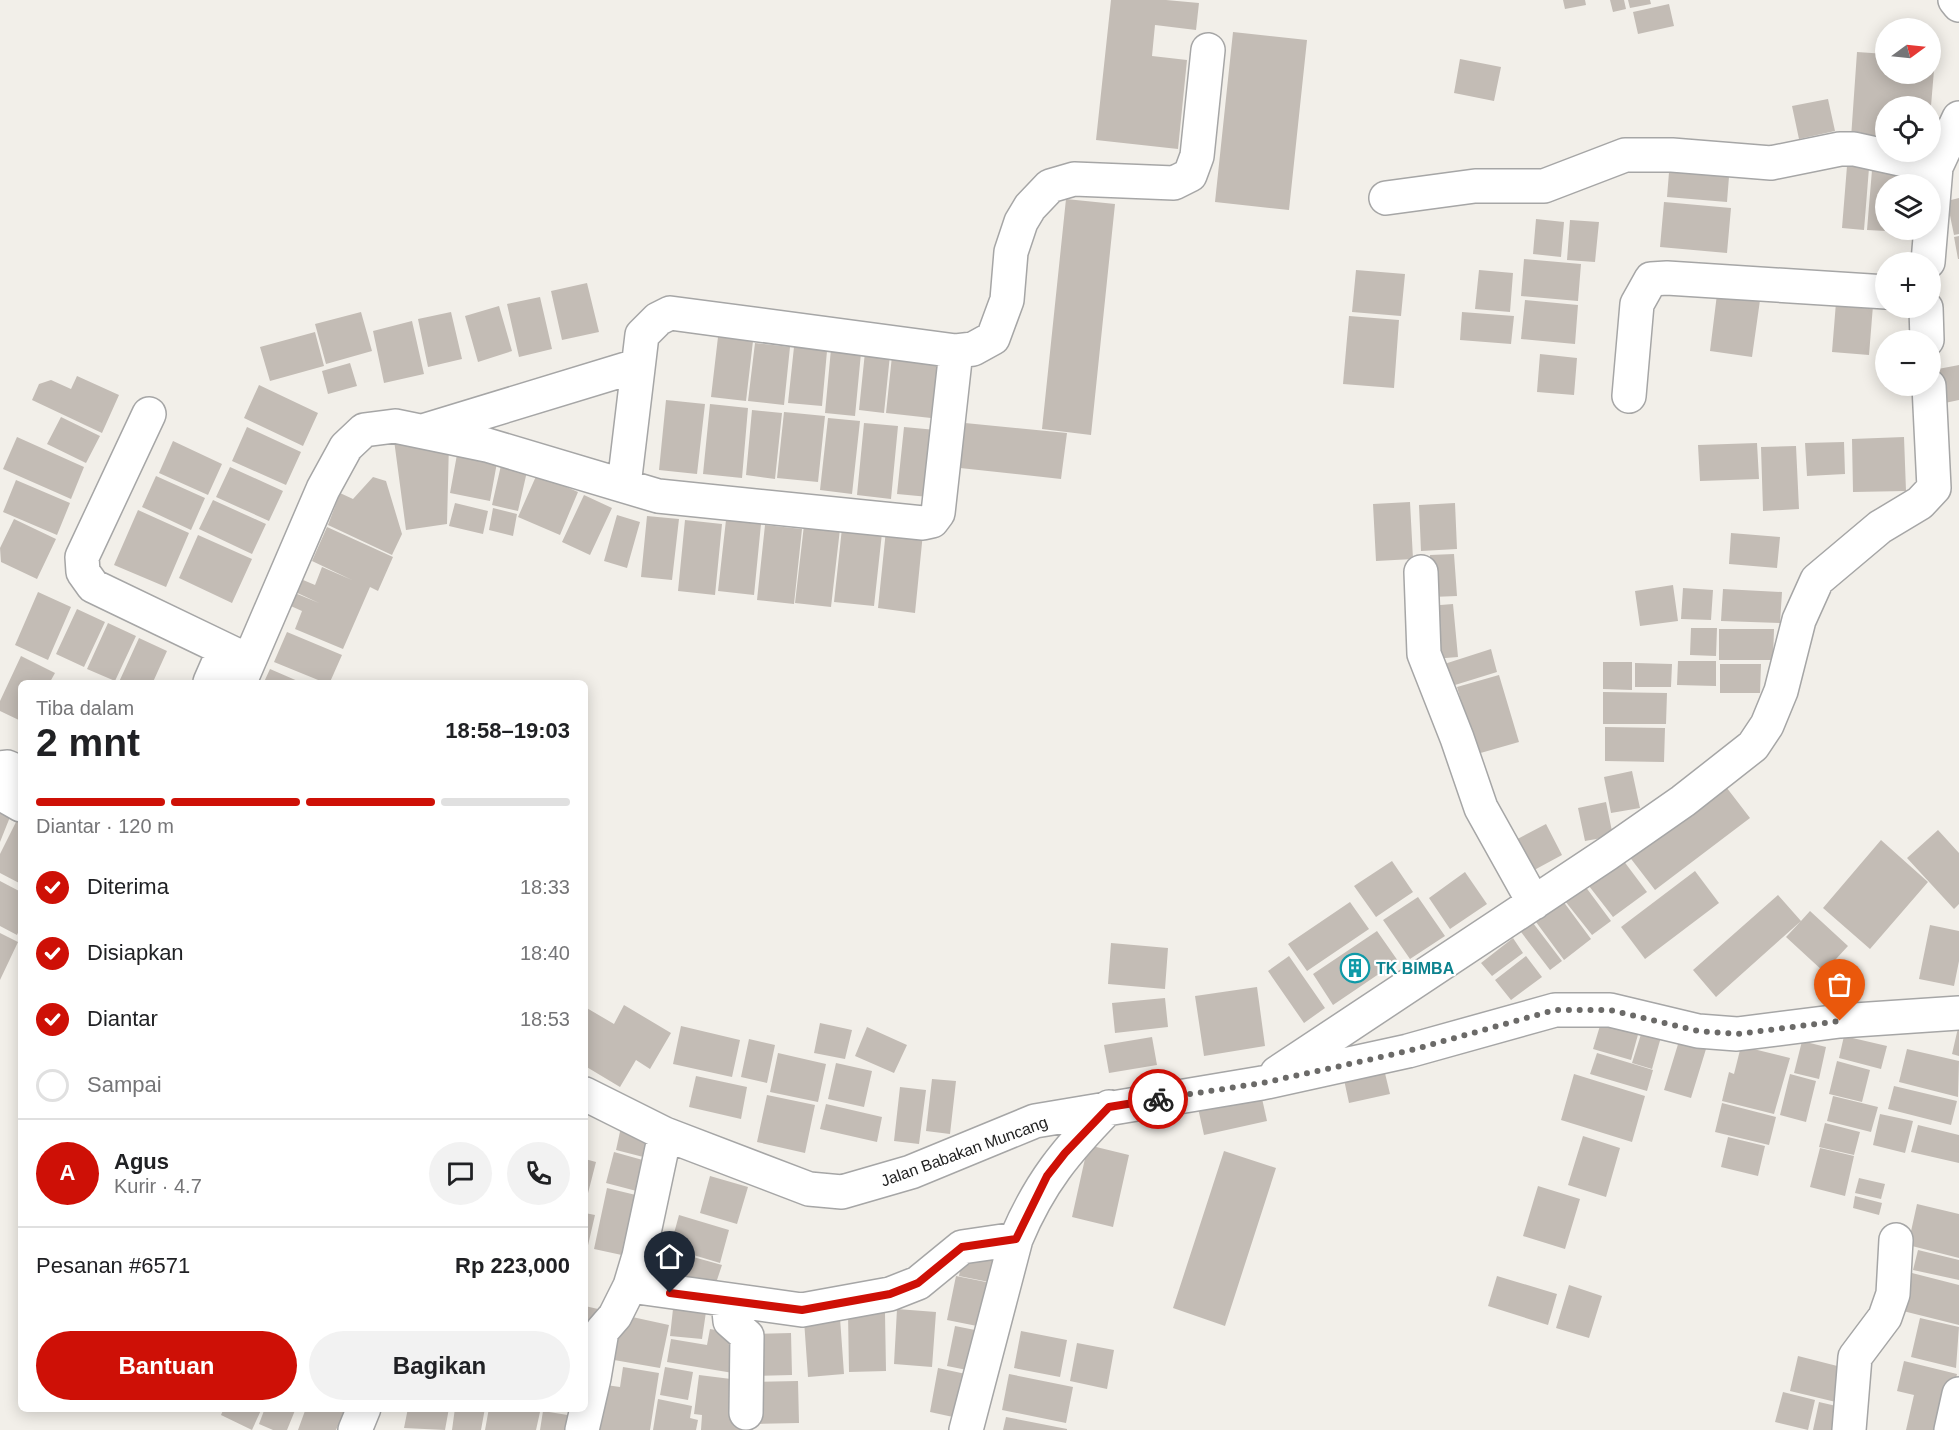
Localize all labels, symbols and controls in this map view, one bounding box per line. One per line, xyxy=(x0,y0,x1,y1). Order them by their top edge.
north arrow xyxy=(1875,18,1941,84)
map controls xyxy=(1875,18,1941,396)
button: locate xyxy=(1875,96,1941,162)
button: layers xyxy=(1875,174,1941,240)
button: + xyxy=(1875,252,1941,318)
button: − xyxy=(1875,330,1941,396)
text: Tiba dalam xyxy=(36,697,134,719)
text: 18:58–19:03 xyxy=(445,718,570,743)
text: 2 mnt xyxy=(36,721,140,764)
text: Diantar · 120 m xyxy=(36,815,174,837)
icon: check xyxy=(36,871,69,904)
text: Diterima xyxy=(87,874,169,899)
text: 18:33 xyxy=(520,876,570,898)
icon: check xyxy=(36,937,69,970)
text: Disiapkan xyxy=(87,940,184,965)
text: 18:40 xyxy=(520,942,570,964)
building icon: TK BIMBA xyxy=(1339,952,1371,984)
pin xyxy=(1814,959,1865,1021)
place label: TK BIMBA xyxy=(1376,960,1455,977)
icon: bag xyxy=(1823,968,1856,1001)
icon: check xyxy=(36,1003,69,1036)
text: Diantar xyxy=(87,1006,158,1031)
text: 18:53 xyxy=(520,1008,570,1030)
courier xyxy=(1128,1069,1188,1129)
text: Sampai xyxy=(87,1072,162,1097)
icon: bike xyxy=(1142,1083,1175,1116)
street label: Jalan Babakan Muncang xyxy=(879,1113,1050,1190)
button: chat xyxy=(429,1142,492,1205)
button: phone xyxy=(507,1142,570,1205)
text: Agus xyxy=(114,1149,169,1174)
text: A xyxy=(60,1160,75,1185)
text: Kurir · 4.7 xyxy=(114,1175,202,1197)
pin xyxy=(644,1231,695,1293)
icon: home xyxy=(653,1240,686,1273)
text: Pesanan #6571 xyxy=(36,1253,190,1278)
text: Rp 223,000 xyxy=(455,1253,570,1278)
button: Bantuan xyxy=(36,1331,297,1400)
button: Bagikan xyxy=(309,1331,570,1400)

